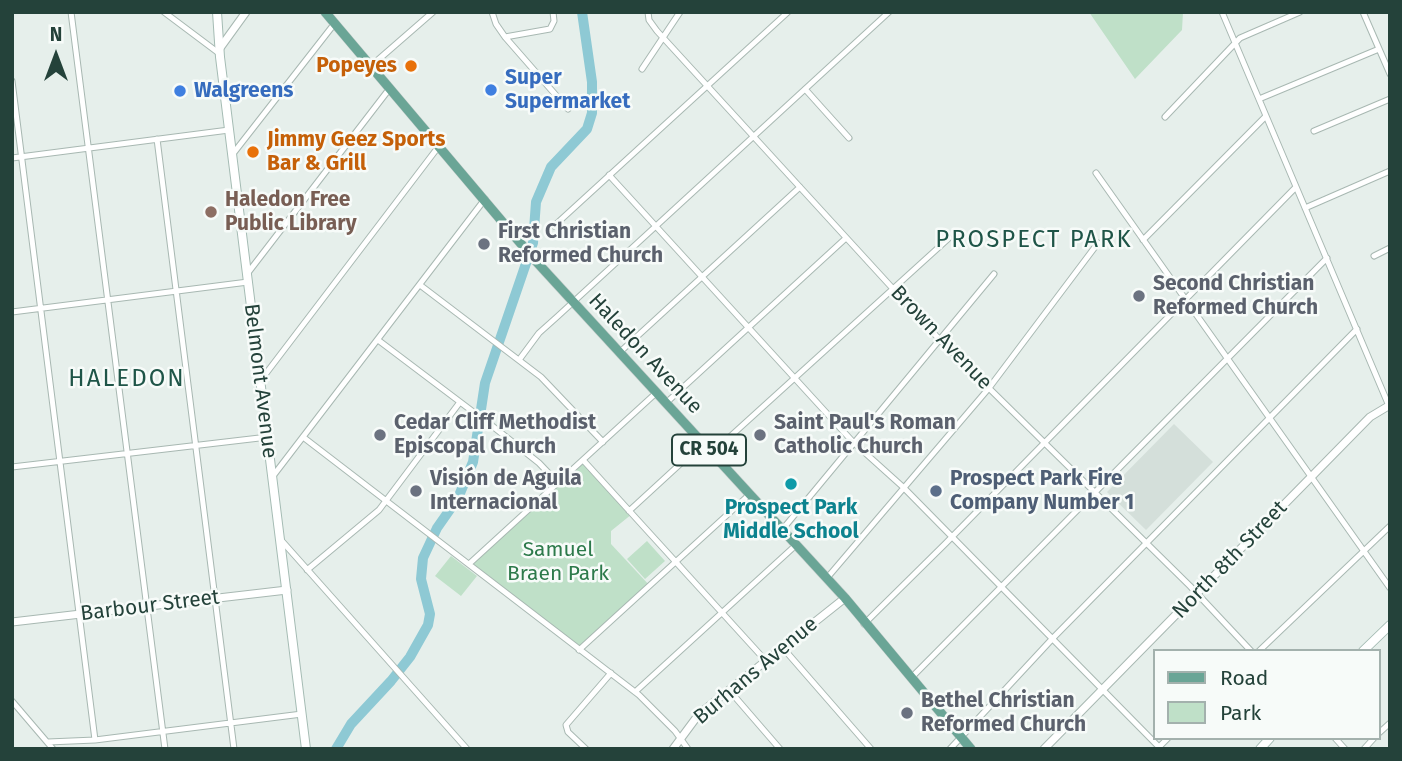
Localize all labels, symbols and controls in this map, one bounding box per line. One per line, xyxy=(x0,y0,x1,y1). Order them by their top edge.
north arrow xyxy=(21,21,91,91)
text: N xyxy=(50,23,62,46)
place label: Popeyes xyxy=(316,53,397,79)
marker: Popeyes xyxy=(403,58,419,74)
place label: Super Supermarket xyxy=(505,65,630,115)
place label: Walgreens xyxy=(194,78,293,104)
marker: Super Supermarket xyxy=(483,82,499,98)
marker: Walgreens xyxy=(172,83,188,99)
place label: Jimmy Geez Sports Bar & Grill xyxy=(267,127,445,177)
marker: Jimmy Geez Sports Bar & Grill xyxy=(245,144,261,160)
place label: Haledon Free Public Library xyxy=(225,187,357,237)
marker: Haledon Free Public Library xyxy=(203,204,219,220)
place label: First Christian Reformed Church xyxy=(498,219,663,269)
district label: PROSPECT PARK xyxy=(937,226,1131,254)
marker: First Christian Reformed Church xyxy=(476,236,492,252)
place label: Second Christian Reformed Church xyxy=(1153,271,1318,321)
street label: Brown Avenue xyxy=(885,281,997,395)
marker: Second Christian Reformed Church xyxy=(1131,288,1147,304)
street label: Haledon Avenue xyxy=(583,289,707,419)
street label: Belmont Avenue xyxy=(238,302,282,460)
district label: HALEDON xyxy=(69,365,185,393)
place label: Cedar Cliff Methodist Episcopal Church xyxy=(394,410,596,460)
place label: Saint Paul's Roman Catholic Church xyxy=(774,410,956,460)
marker: Cedar Cliff Methodist Episcopal Church xyxy=(372,427,388,443)
marker: Saint Paul's Roman Catholic Church xyxy=(752,427,768,443)
road number: CR 504 xyxy=(672,435,746,466)
place label: Visión de Aguila Internacional xyxy=(430,466,582,516)
place label: Prospect Park Fire Company Number 1 xyxy=(950,466,1134,516)
marker: Prospect Park Middle School xyxy=(783,476,799,492)
marker: Visión de Aguila Internacional xyxy=(408,483,424,499)
marker: Prospect Park Fire Company Number 1 xyxy=(928,483,944,499)
place label: Prospect Park Middle School xyxy=(723,495,859,545)
street label: North 8th Street xyxy=(1167,496,1293,624)
park label: Samuel Braen Park xyxy=(507,537,609,587)
street label: Barbour Street xyxy=(79,585,221,627)
street label: Burhans Avenue xyxy=(689,612,823,730)
legend xyxy=(1154,649,1381,740)
text: Road xyxy=(1220,665,1268,691)
place label: Bethel Christian Reformed Church xyxy=(921,688,1086,738)
text: Park xyxy=(1220,700,1261,726)
marker: Bethel Christian Reformed Church xyxy=(899,705,915,721)

